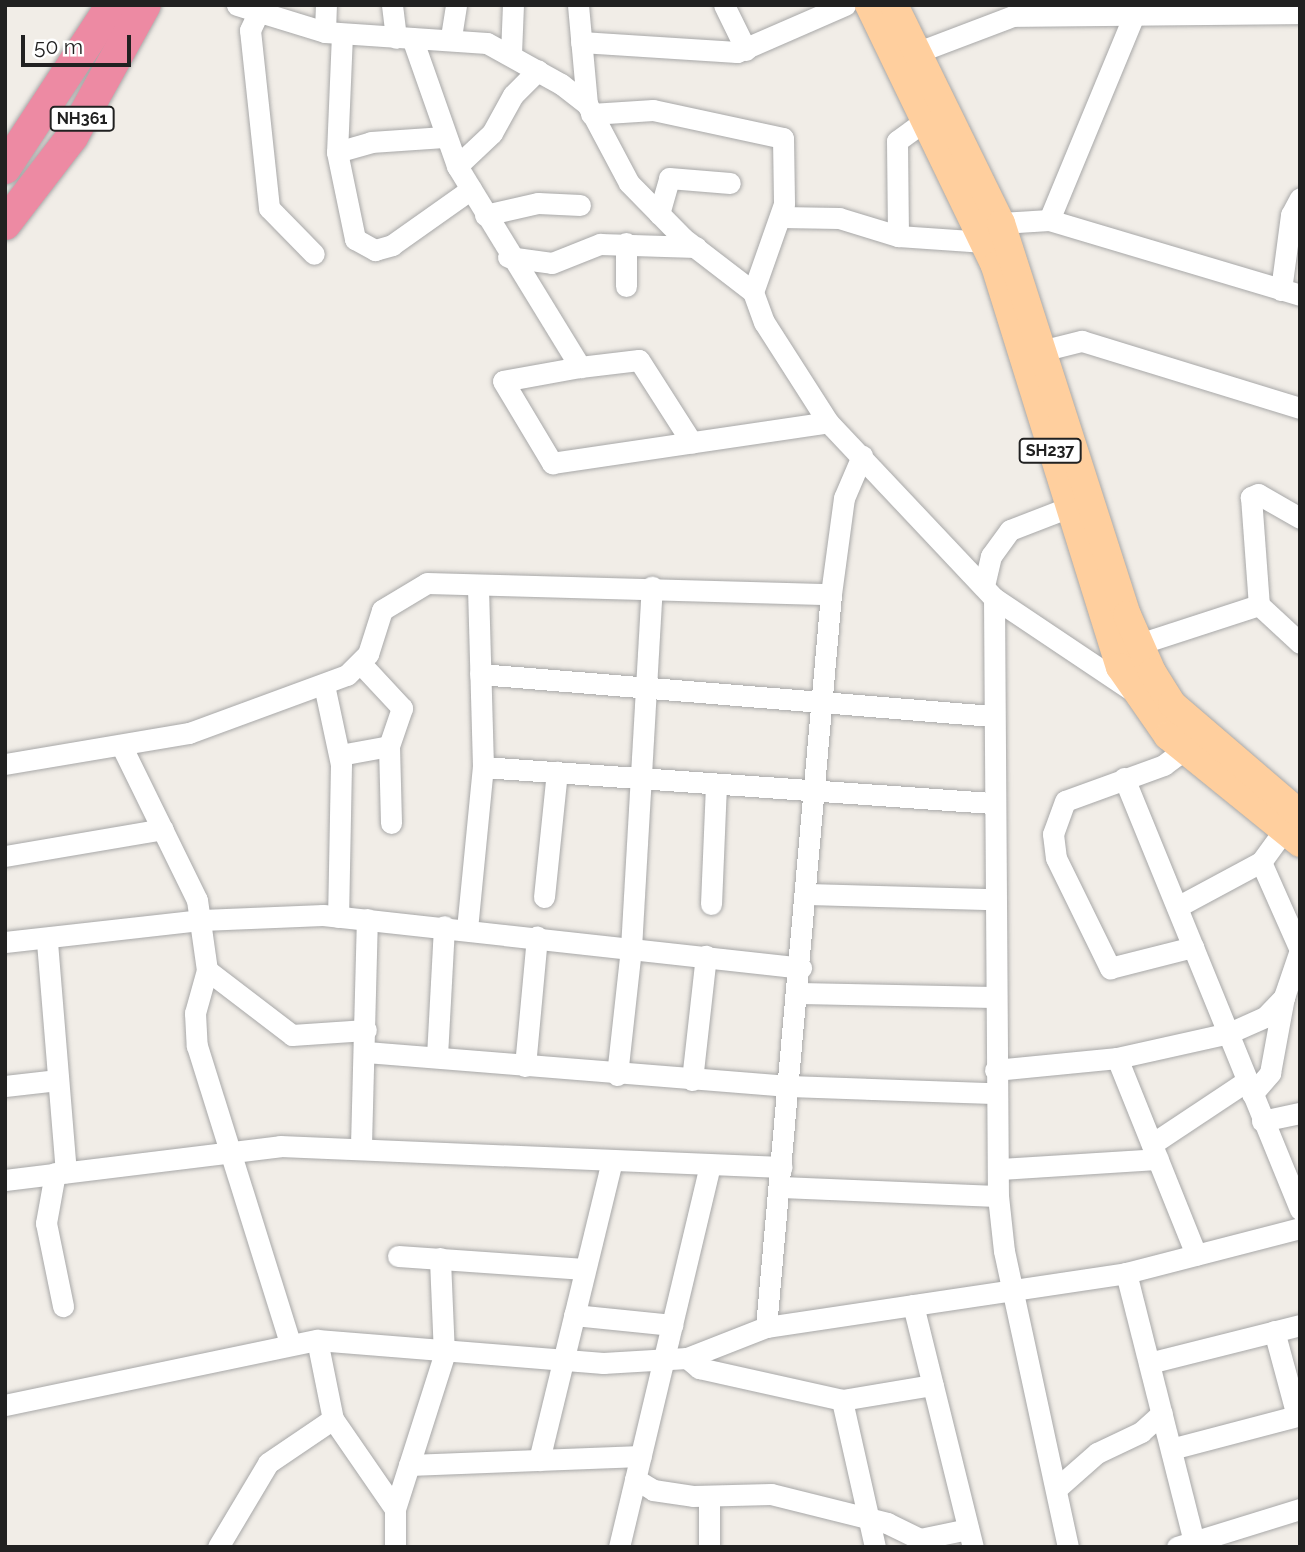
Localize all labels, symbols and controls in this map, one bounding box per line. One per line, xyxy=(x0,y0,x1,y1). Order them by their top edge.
scale bar xyxy=(24,21,135,65)
text: 50 m xyxy=(34,34,83,59)
road number: NH361 xyxy=(49,106,115,132)
road number: SH237 xyxy=(1018,438,1082,464)

